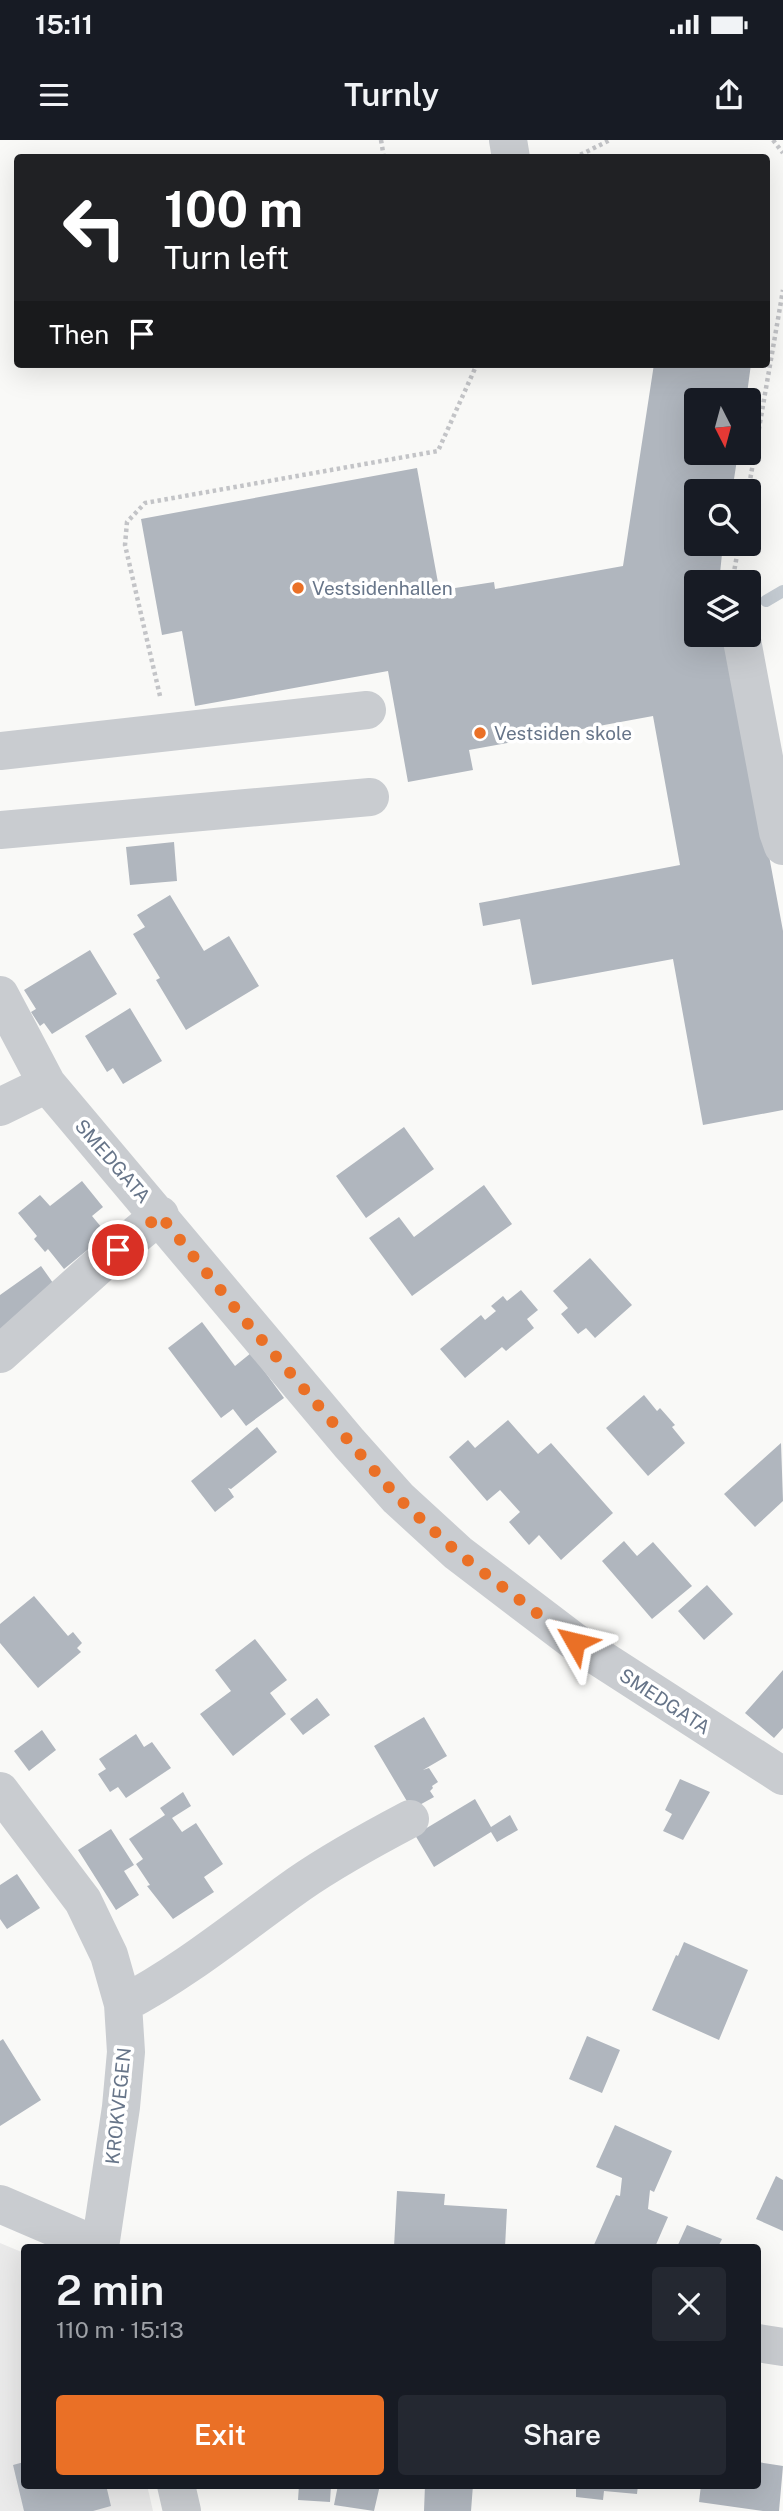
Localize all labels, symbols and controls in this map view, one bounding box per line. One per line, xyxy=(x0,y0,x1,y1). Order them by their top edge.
text: 15:11 xyxy=(35,9,93,40)
icon: menu xyxy=(35,76,73,114)
text: Turnly xyxy=(344,76,439,113)
icon: share xyxy=(710,76,748,114)
text: 100 m xyxy=(164,180,303,238)
icon: left xyxy=(49,182,140,273)
text: Turn left xyxy=(164,239,289,276)
icon: arrive xyxy=(123,315,161,353)
text: Then xyxy=(49,319,109,350)
north arrow xyxy=(684,388,761,466)
map controls xyxy=(684,388,761,647)
button: search xyxy=(684,479,761,556)
button: layers xyxy=(684,570,761,647)
place label: Vestsidenhallen xyxy=(312,577,453,599)
marker: Vestsidenhallen xyxy=(290,580,306,596)
place label: Vestsiden skole xyxy=(494,722,632,744)
marker: Vestsiden skole xyxy=(472,725,488,741)
street label: SMEDGATA xyxy=(71,1115,155,1207)
pin xyxy=(88,1220,148,1280)
icon: arrive xyxy=(99,1231,137,1269)
position arrow xyxy=(538,1605,612,1679)
street label: SMEDGATA xyxy=(616,1664,714,1738)
street label: KROKVEGEN xyxy=(101,2046,135,2166)
text: 2 min xyxy=(56,2265,164,2314)
button: close xyxy=(652,2267,726,2341)
text: 110 m · 15:13 xyxy=(56,2316,184,2343)
button: Exit xyxy=(56,2395,384,2475)
button: Share xyxy=(398,2395,726,2475)

